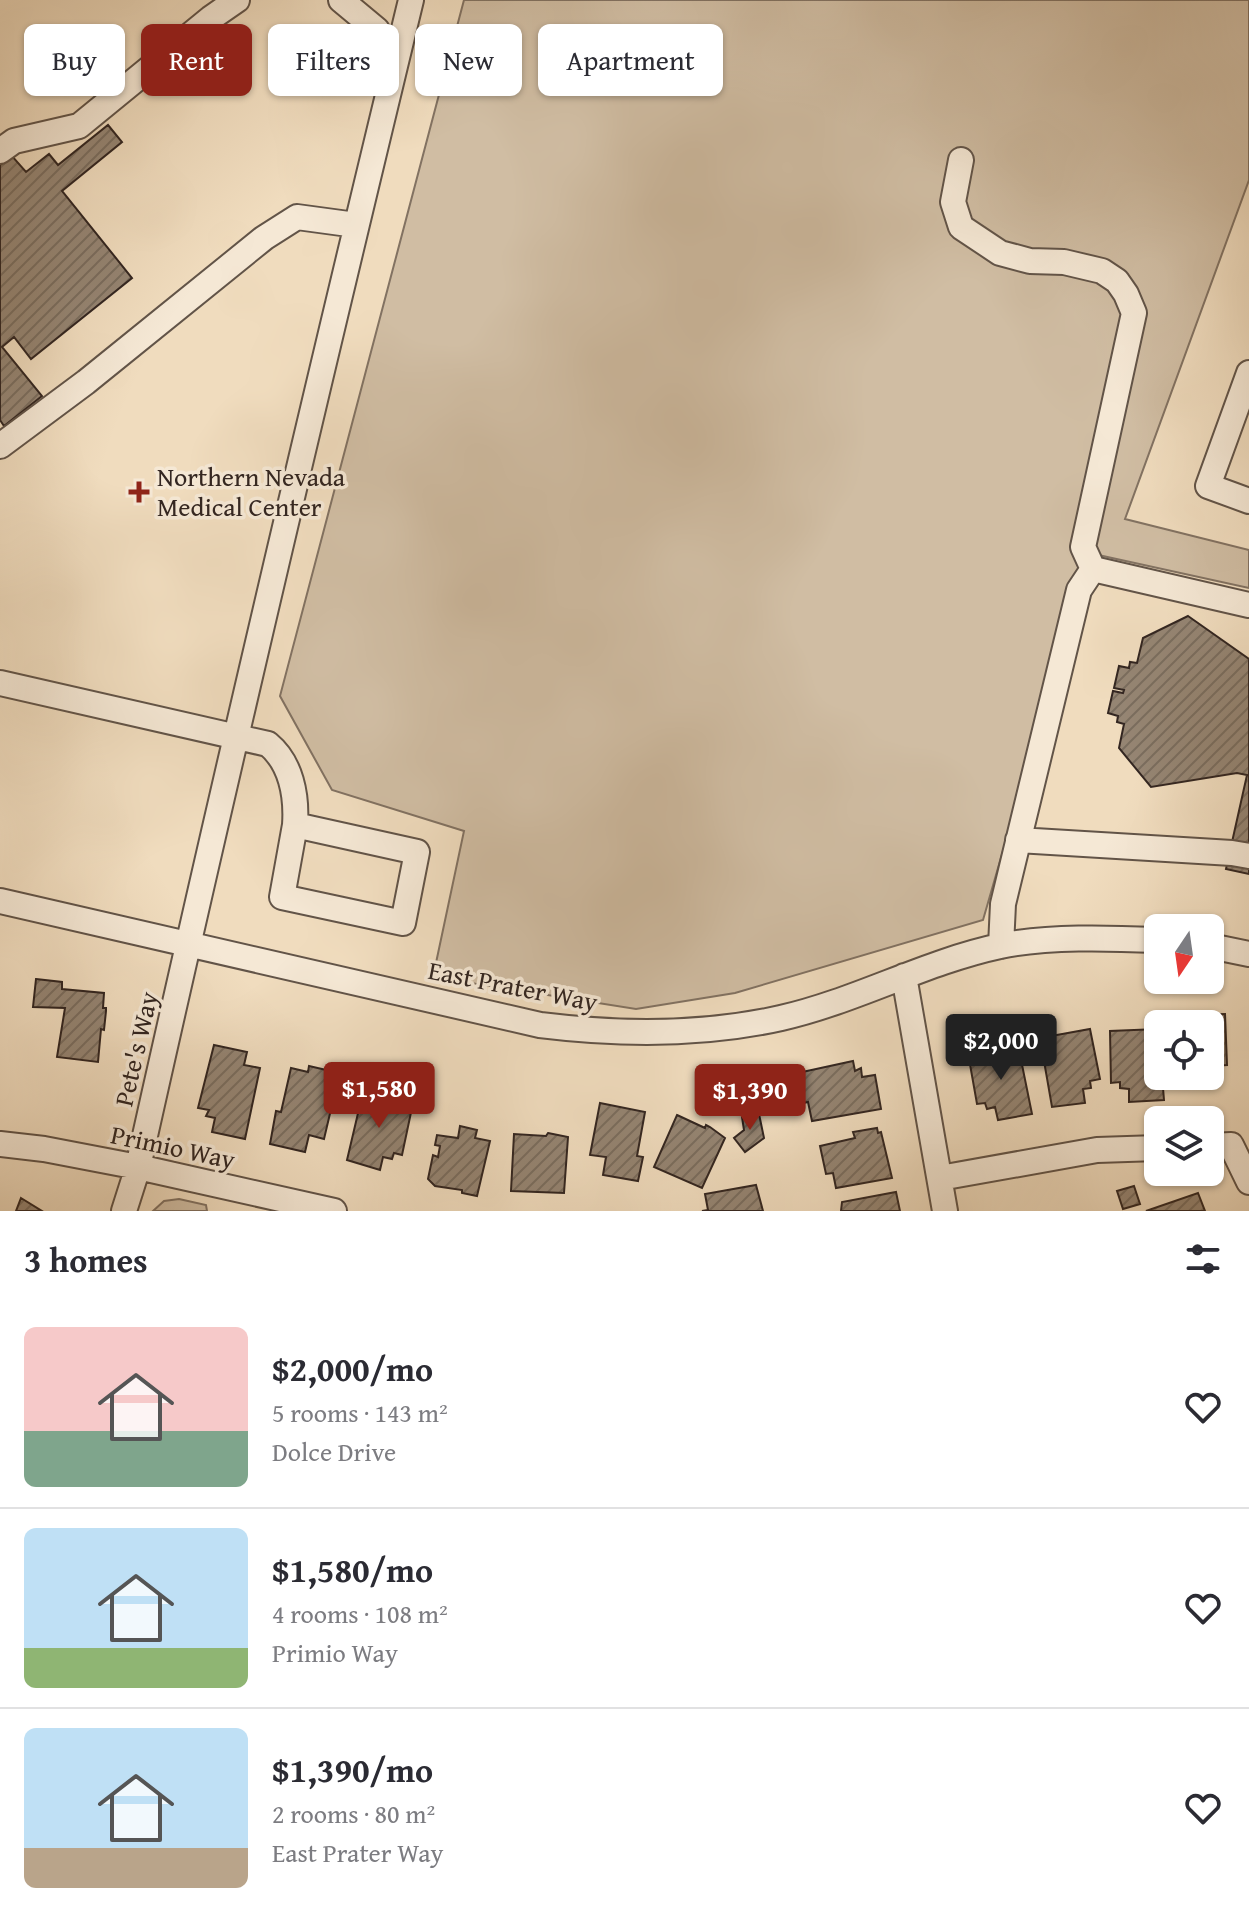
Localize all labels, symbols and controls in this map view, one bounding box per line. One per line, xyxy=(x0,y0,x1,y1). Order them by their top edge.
chip: Buy xyxy=(24,24,125,96)
chip: Rent xyxy=(141,24,252,96)
chip: Filters xyxy=(268,24,399,96)
chip: New xyxy=(415,24,522,96)
chip: Apartment xyxy=(538,24,723,96)
place label: Northern Nevada Medical Center xyxy=(157,457,346,526)
marker: Northern Nevada Medical Center xyxy=(128,481,150,503)
north arrow xyxy=(1144,914,1224,994)
map controls xyxy=(1144,914,1224,1186)
street label: East Prater Way xyxy=(425,950,601,1021)
street label: Pete's Way xyxy=(103,988,168,1110)
button: locate xyxy=(1144,1010,1224,1090)
pin: $2,000 xyxy=(936,1014,1066,1082)
text: $2,000 xyxy=(964,1020,1038,1059)
pin: $1,580 xyxy=(314,1062,444,1130)
pin: $1,390 xyxy=(685,1064,815,1132)
text: $1,580 xyxy=(342,1068,416,1107)
text: $1,390 xyxy=(713,1070,787,1109)
button: layers xyxy=(1144,1106,1224,1186)
street label: Primio Way xyxy=(107,1114,239,1179)
text: 3 homes xyxy=(24,1235,148,1284)
icon: filters xyxy=(1181,1237,1225,1281)
text: $2,000/mo xyxy=(272,1344,433,1393)
icon: home xyxy=(88,1359,184,1455)
icon: heart xyxy=(1181,1385,1225,1429)
text: 5 rooms · 143 m² xyxy=(272,1393,448,1432)
text: Dolce Drive xyxy=(272,1432,396,1471)
text: $1,580/mo xyxy=(272,1545,433,1594)
icon: home xyxy=(88,1560,184,1656)
icon: heart xyxy=(1181,1586,1225,1630)
text: 4 rooms · 108 m² xyxy=(272,1594,448,1633)
text: Primio Way xyxy=(272,1633,398,1672)
text: $1,390/mo xyxy=(272,1745,433,1794)
icon: home xyxy=(88,1760,184,1856)
icon: heart xyxy=(1181,1786,1225,1830)
text: 2 rooms · 80 m² xyxy=(272,1794,435,1833)
text: East Prater Way xyxy=(272,1833,444,1872)

